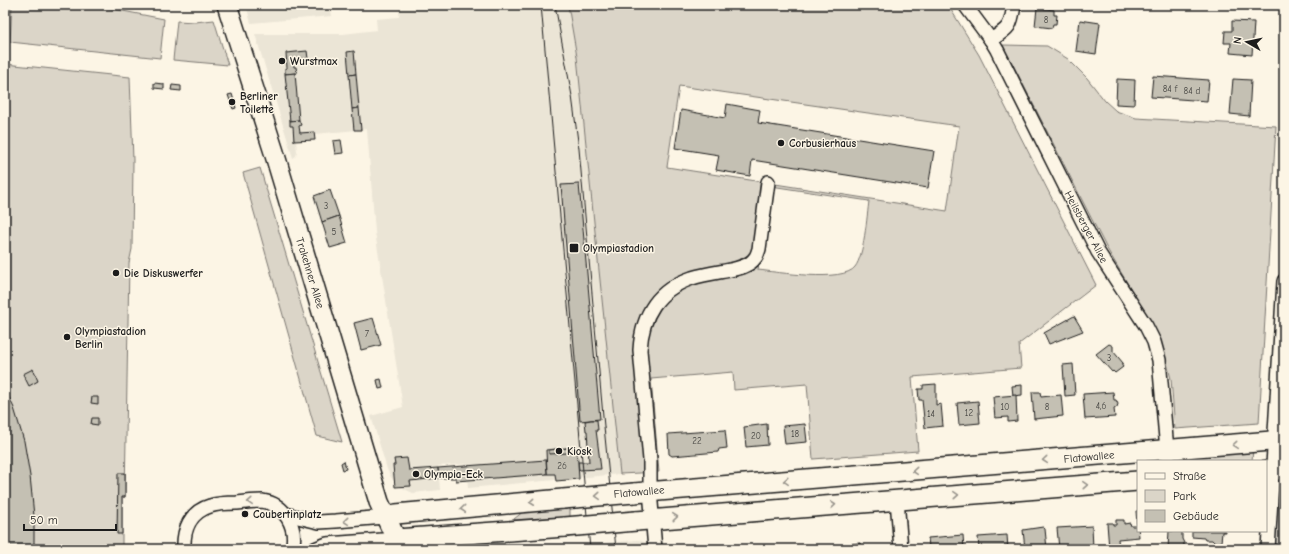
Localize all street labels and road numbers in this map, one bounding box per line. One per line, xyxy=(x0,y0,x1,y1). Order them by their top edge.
street label: Heilsberger Allee xyxy=(1061,189,1111,266)
street label: Trakehner Allee xyxy=(293,236,327,311)
street label: Flatowallee xyxy=(1063,448,1115,466)
street label: Flatowallee xyxy=(613,483,665,501)

